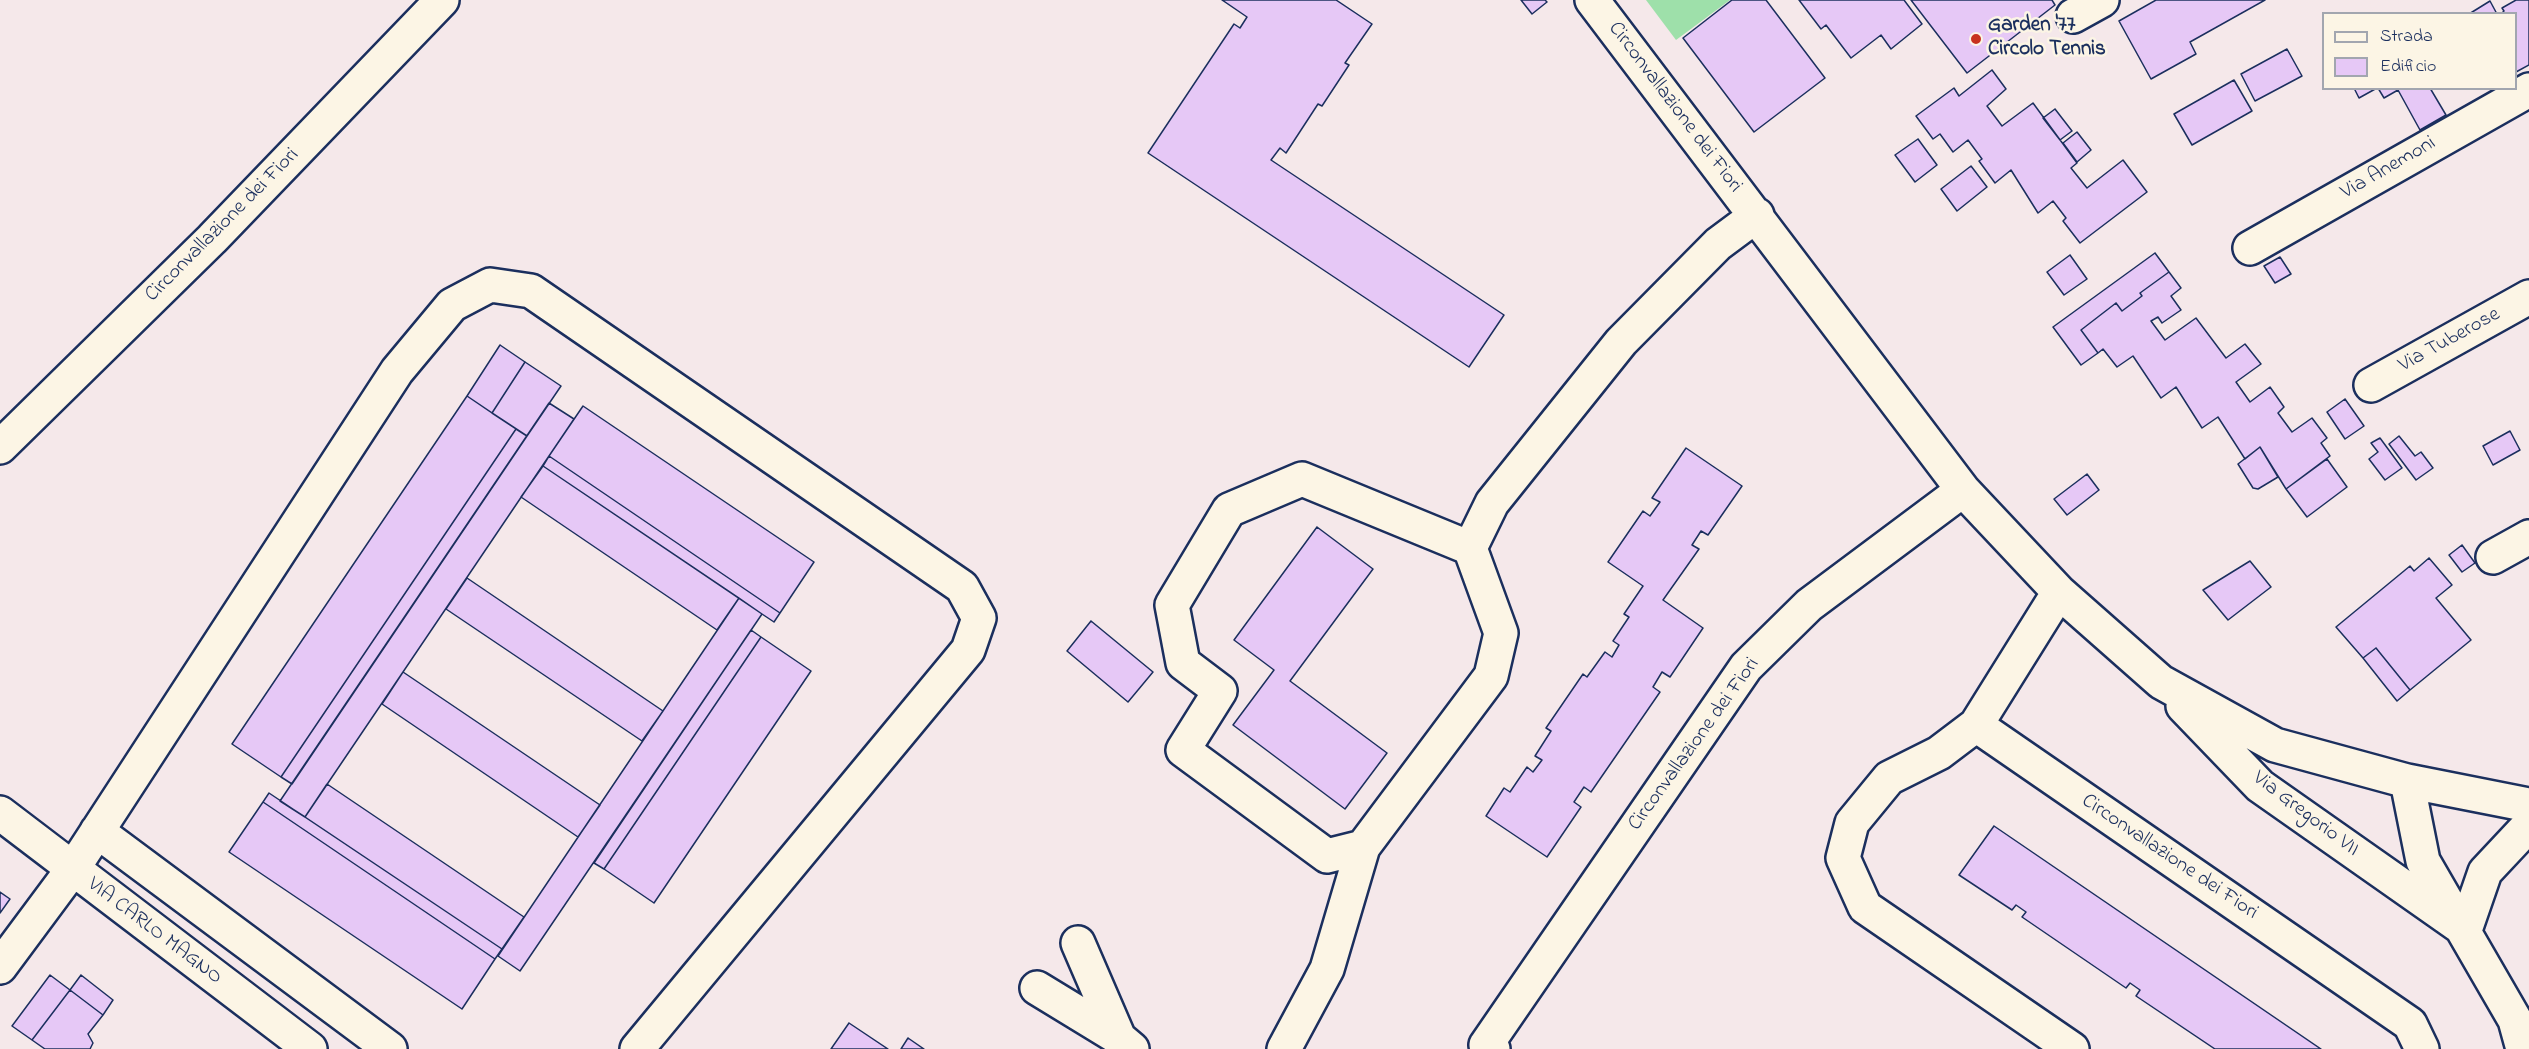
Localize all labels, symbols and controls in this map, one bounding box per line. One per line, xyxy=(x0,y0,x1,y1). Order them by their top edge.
legend xyxy=(2322,12,2517,90)
place label: Garden '77 Circolo Tennis xyxy=(1988,14,2106,64)
street label: Circonvallazione dei Fiori xyxy=(1601,18,1747,198)
text: Strada xyxy=(2380,24,2433,50)
marker: Garden '77 Circolo Tennis xyxy=(1969,32,1983,46)
text: Edificio xyxy=(2380,54,2436,80)
street label: Via Anemoni xyxy=(2337,132,2441,206)
street label: Circonvallazione dei Fiori xyxy=(141,144,305,308)
street label: Via Tuberose xyxy=(2395,303,2505,379)
street label: Circonvallazione dei Fiori xyxy=(1624,654,1766,836)
street label: Via Gregorio VII xyxy=(2247,767,2363,863)
street label: Circonvallazione dei Fiori xyxy=(2076,790,2262,926)
street label: VIA CARLO MAGNO xyxy=(81,873,227,991)

